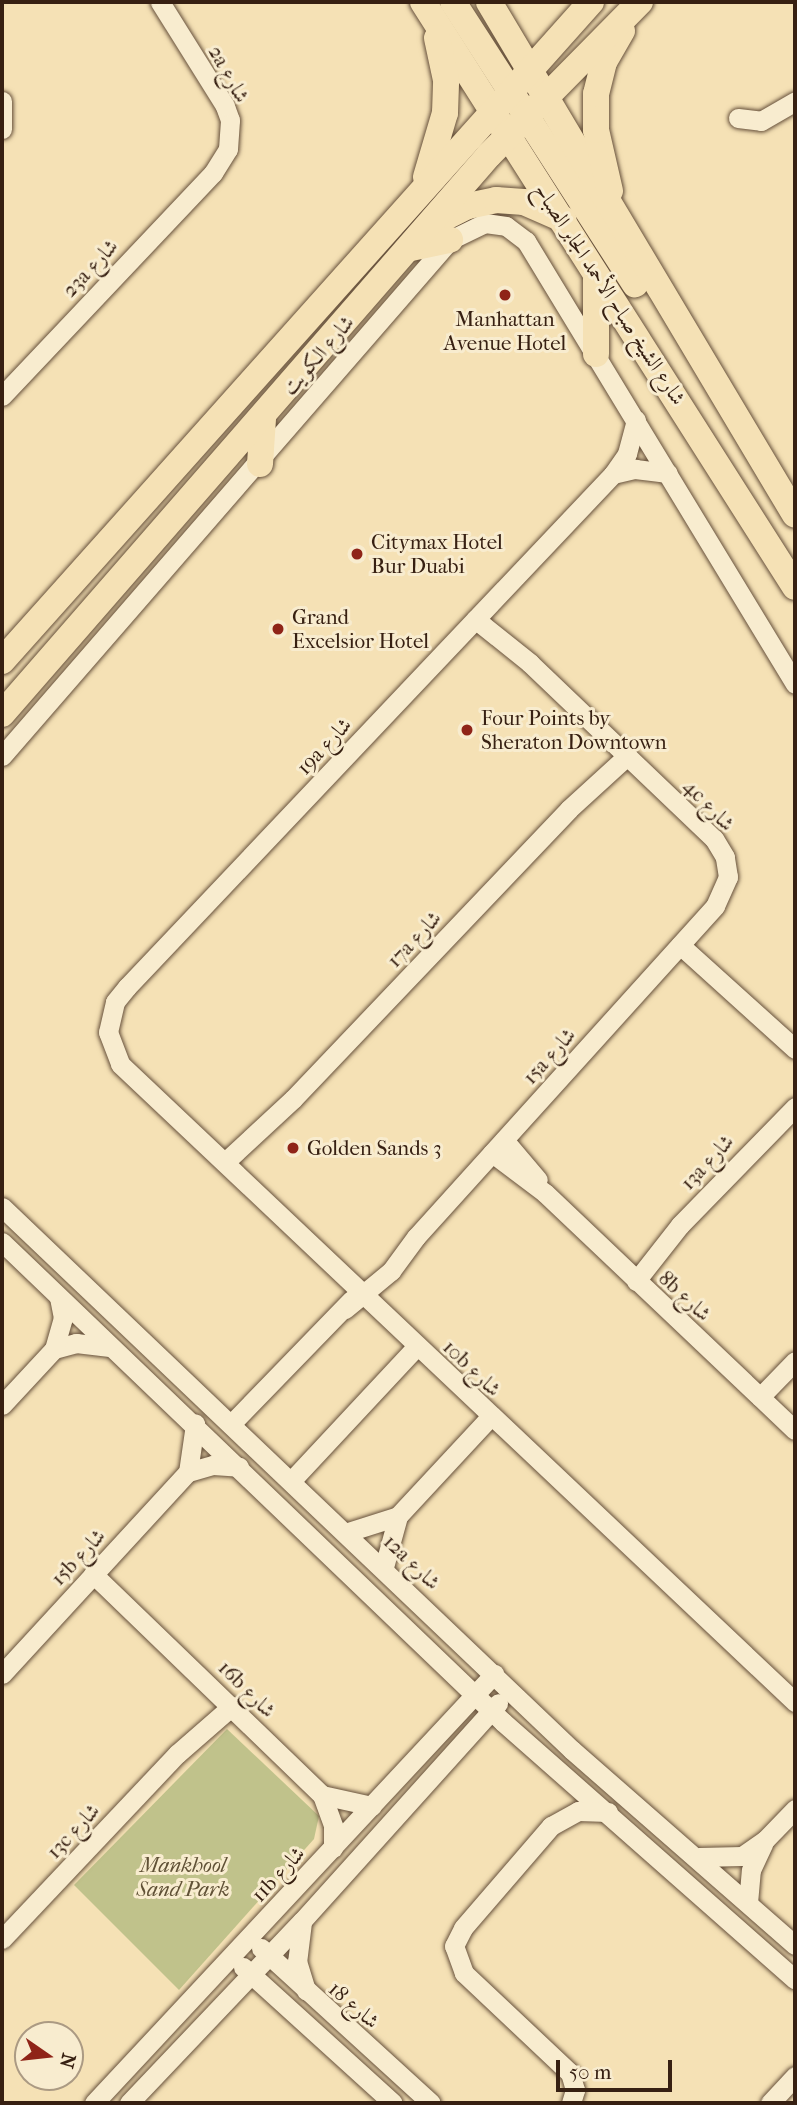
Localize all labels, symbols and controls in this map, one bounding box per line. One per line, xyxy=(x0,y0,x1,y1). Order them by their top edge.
street label: 2a شارع xyxy=(203,41,255,107)
street label: شارع الشيخ صباح الأحمد الجابر الصباح xyxy=(529,178,691,410)
street label: 23a شارع xyxy=(57,234,123,302)
marker: Manhattan Avenue Hotel xyxy=(497,287,513,303)
place label: Manhattan Avenue Hotel xyxy=(444,306,566,356)
street label: شارع الكويت xyxy=(277,310,359,400)
place label: Citymax Hotel Bur Duabi xyxy=(371,529,503,579)
marker: Citymax Hotel Bur Duabi xyxy=(349,546,365,562)
place label: Grand Excelsior Hotel xyxy=(292,604,429,654)
marker: Grand Excelsior Hotel xyxy=(270,621,286,637)
place label: Four Points by Sheraton Downtown xyxy=(481,705,667,755)
street label: 19a شارع xyxy=(291,712,357,780)
marker: Four Points by Sheraton Downtown xyxy=(459,722,475,738)
street label: 4c شارع xyxy=(678,774,740,836)
street label: 17a شارع xyxy=(381,905,447,973)
street label: 15a شارع xyxy=(517,1023,581,1089)
street label: 13a شارع xyxy=(675,1129,739,1195)
place label: Golden Sands 3 xyxy=(307,1135,441,1161)
marker: Golden Sands 3 xyxy=(285,1140,301,1156)
street label: 8b شارع xyxy=(654,1265,716,1327)
street label: 10b شارع xyxy=(438,1334,506,1402)
street label: 15b شارع xyxy=(45,1523,111,1591)
street label: 12a شارع xyxy=(378,1529,446,1595)
street label: 16b شارع xyxy=(213,1655,281,1723)
street label: 13c شارع xyxy=(41,1798,105,1864)
street label: 11b شارع xyxy=(246,1841,310,1907)
park label: Mankhool Sand Park xyxy=(136,1852,230,1902)
street label: شارع 18 xyxy=(323,1976,385,2034)
north arrow xyxy=(14,2021,84,2091)
scale bar xyxy=(559,2046,674,2090)
text: N xyxy=(55,2051,80,2070)
text: 50 m xyxy=(569,2060,612,2084)

